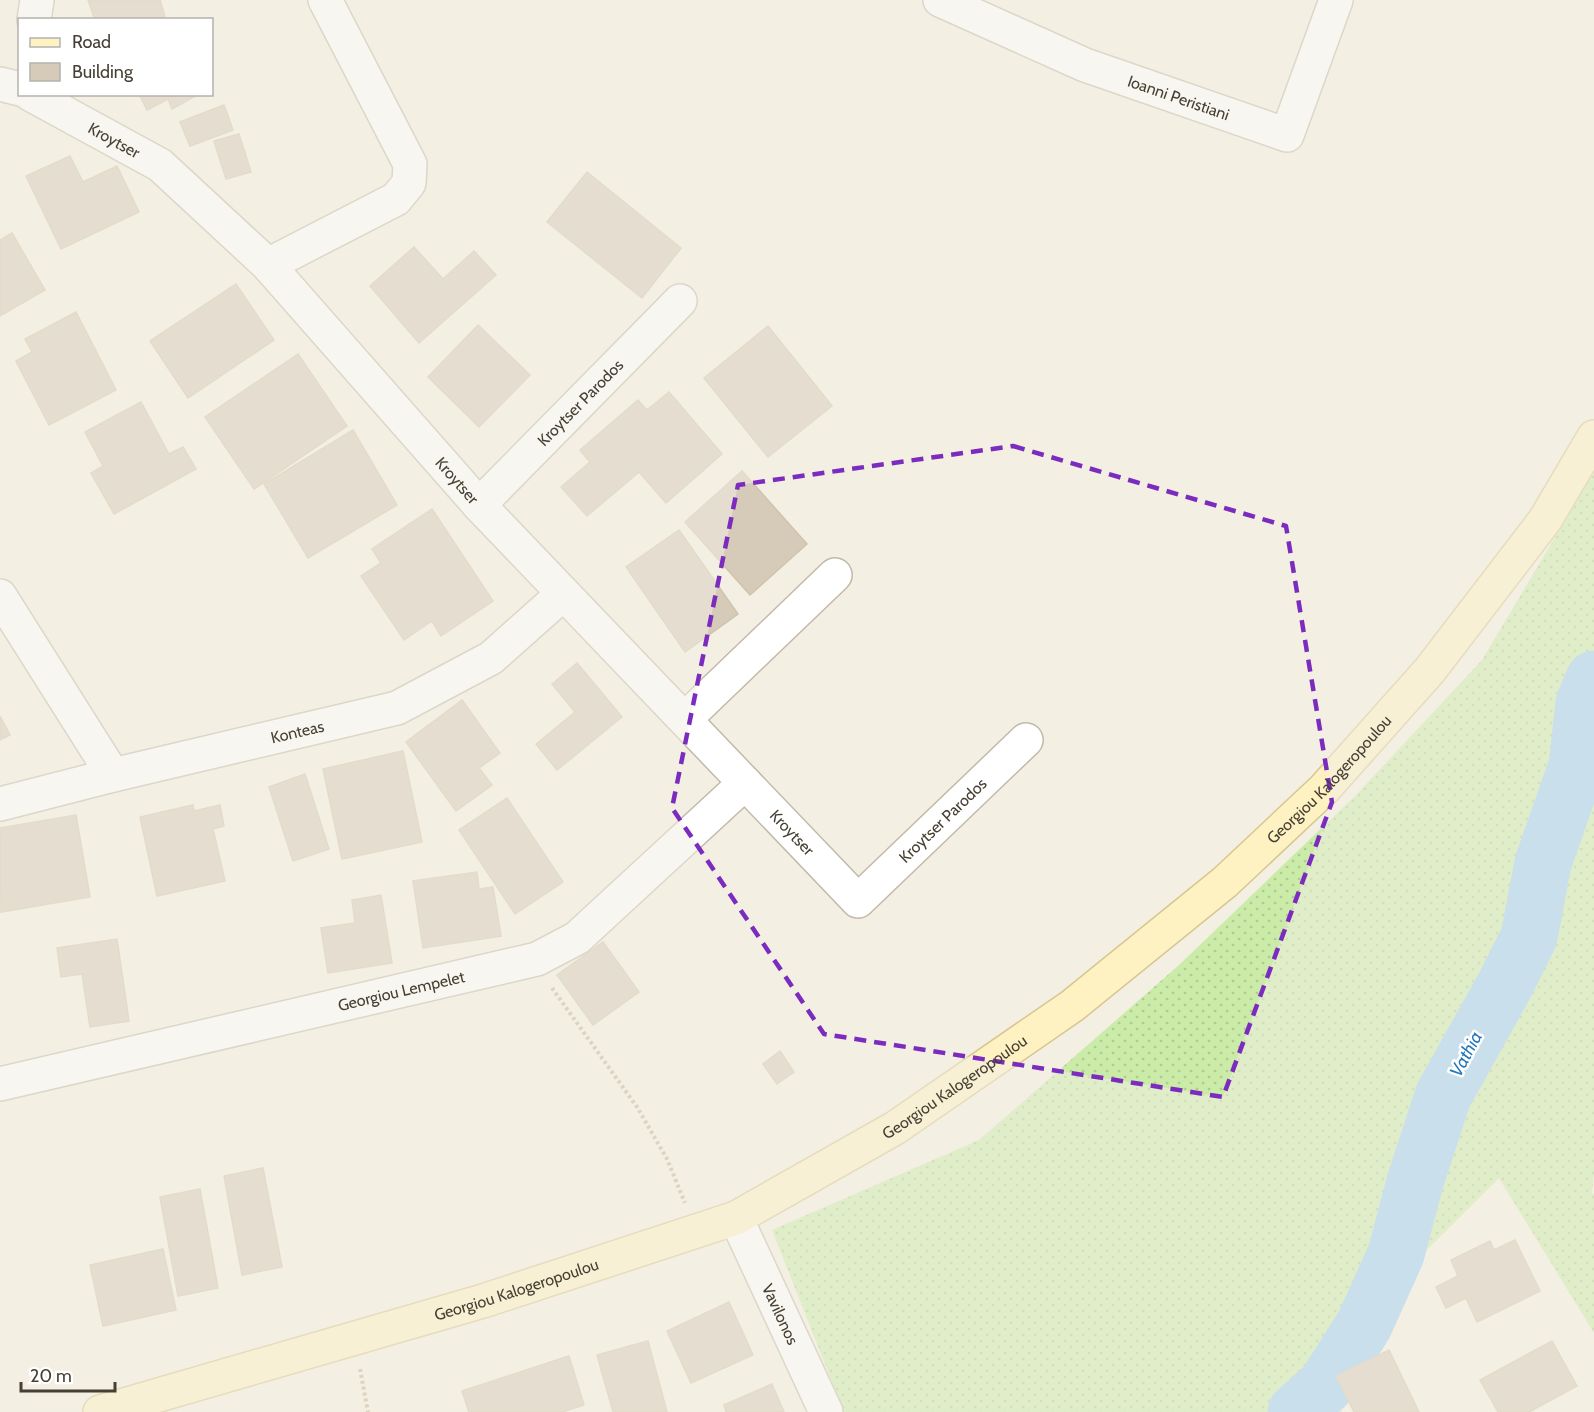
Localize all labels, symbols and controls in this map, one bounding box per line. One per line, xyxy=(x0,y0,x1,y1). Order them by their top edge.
legend xyxy=(18,18,213,96)
text: Road xyxy=(72,31,111,53)
text: Building xyxy=(72,61,134,83)
street label: Ioanni Peristiani xyxy=(1125,72,1232,124)
street label: Kroytser xyxy=(85,119,144,163)
street label: Kroytser Parodos xyxy=(534,355,628,450)
street label: Kroytser xyxy=(431,453,483,509)
street label: Georgiou Kalogeropoulou xyxy=(1263,711,1395,848)
street label: Konteas xyxy=(269,716,326,747)
street label: Kroytser Parodos xyxy=(895,774,991,867)
street label: Kroytser xyxy=(766,806,819,860)
street label: Georgiou Lempelet xyxy=(336,967,467,1015)
water label: Vathia xyxy=(1445,1028,1487,1080)
street label: Georgiou Kalogeropoulou xyxy=(879,1031,1031,1143)
street label: Georgiou Kalogeropoulou xyxy=(432,1255,601,1325)
street label: Vavilonos xyxy=(758,1281,803,1348)
scale bar xyxy=(21,1355,116,1393)
text: 20 m xyxy=(30,1365,72,1387)

